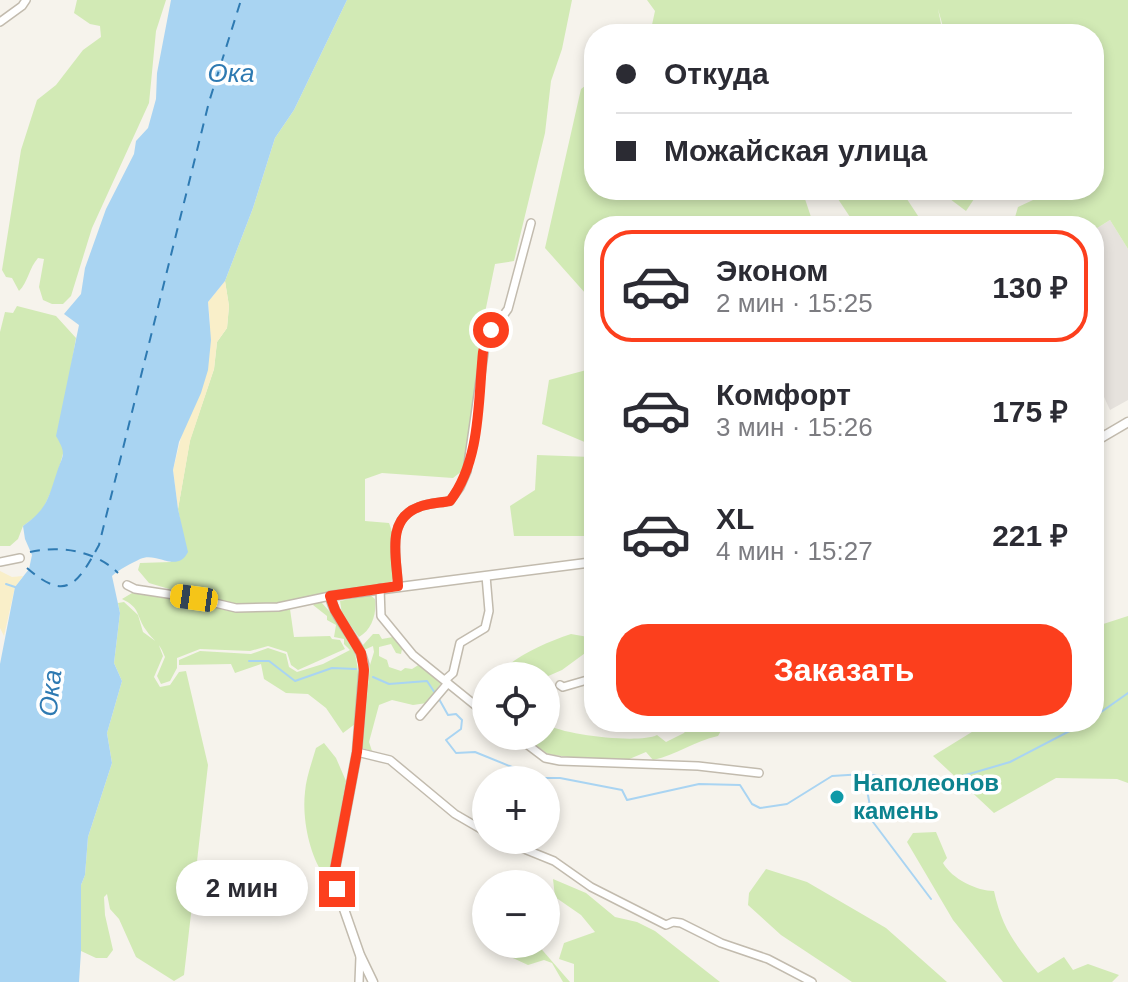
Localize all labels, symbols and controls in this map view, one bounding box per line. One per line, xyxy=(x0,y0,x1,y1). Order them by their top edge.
text: Откуда xyxy=(664,57,769,90)
water label: Ока xyxy=(208,58,254,88)
text: Можайская улица xyxy=(664,134,927,167)
icon: car xyxy=(620,250,692,322)
text: Эконом xyxy=(716,254,829,287)
text: 130 ₽ xyxy=(992,271,1068,304)
text: 2 мин · 15:25 xyxy=(716,288,873,318)
route start xyxy=(473,312,509,348)
icon: car xyxy=(620,374,692,446)
text: Комфорт xyxy=(716,378,851,411)
text: 175 ₽ xyxy=(992,395,1068,428)
text: 3 мин · 15:26 xyxy=(716,412,873,442)
icon: car xyxy=(620,498,692,570)
text: XL xyxy=(716,502,754,535)
text: 221 ₽ xyxy=(992,519,1068,552)
text: 4 мин · 15:27 xyxy=(716,536,873,566)
car xyxy=(169,583,219,613)
button: Заказать xyxy=(616,624,1072,716)
map controls xyxy=(472,662,560,958)
button: locate xyxy=(472,662,560,750)
water label: Ока xyxy=(33,668,67,718)
button: + xyxy=(472,766,560,854)
place label: Наполеонов камень xyxy=(853,769,999,824)
marker: Наполеонов камень xyxy=(828,788,846,806)
callout: 2 мин xyxy=(177,861,309,917)
button: − xyxy=(472,870,560,958)
route end xyxy=(319,871,355,907)
text: 2 мин xyxy=(206,873,278,903)

